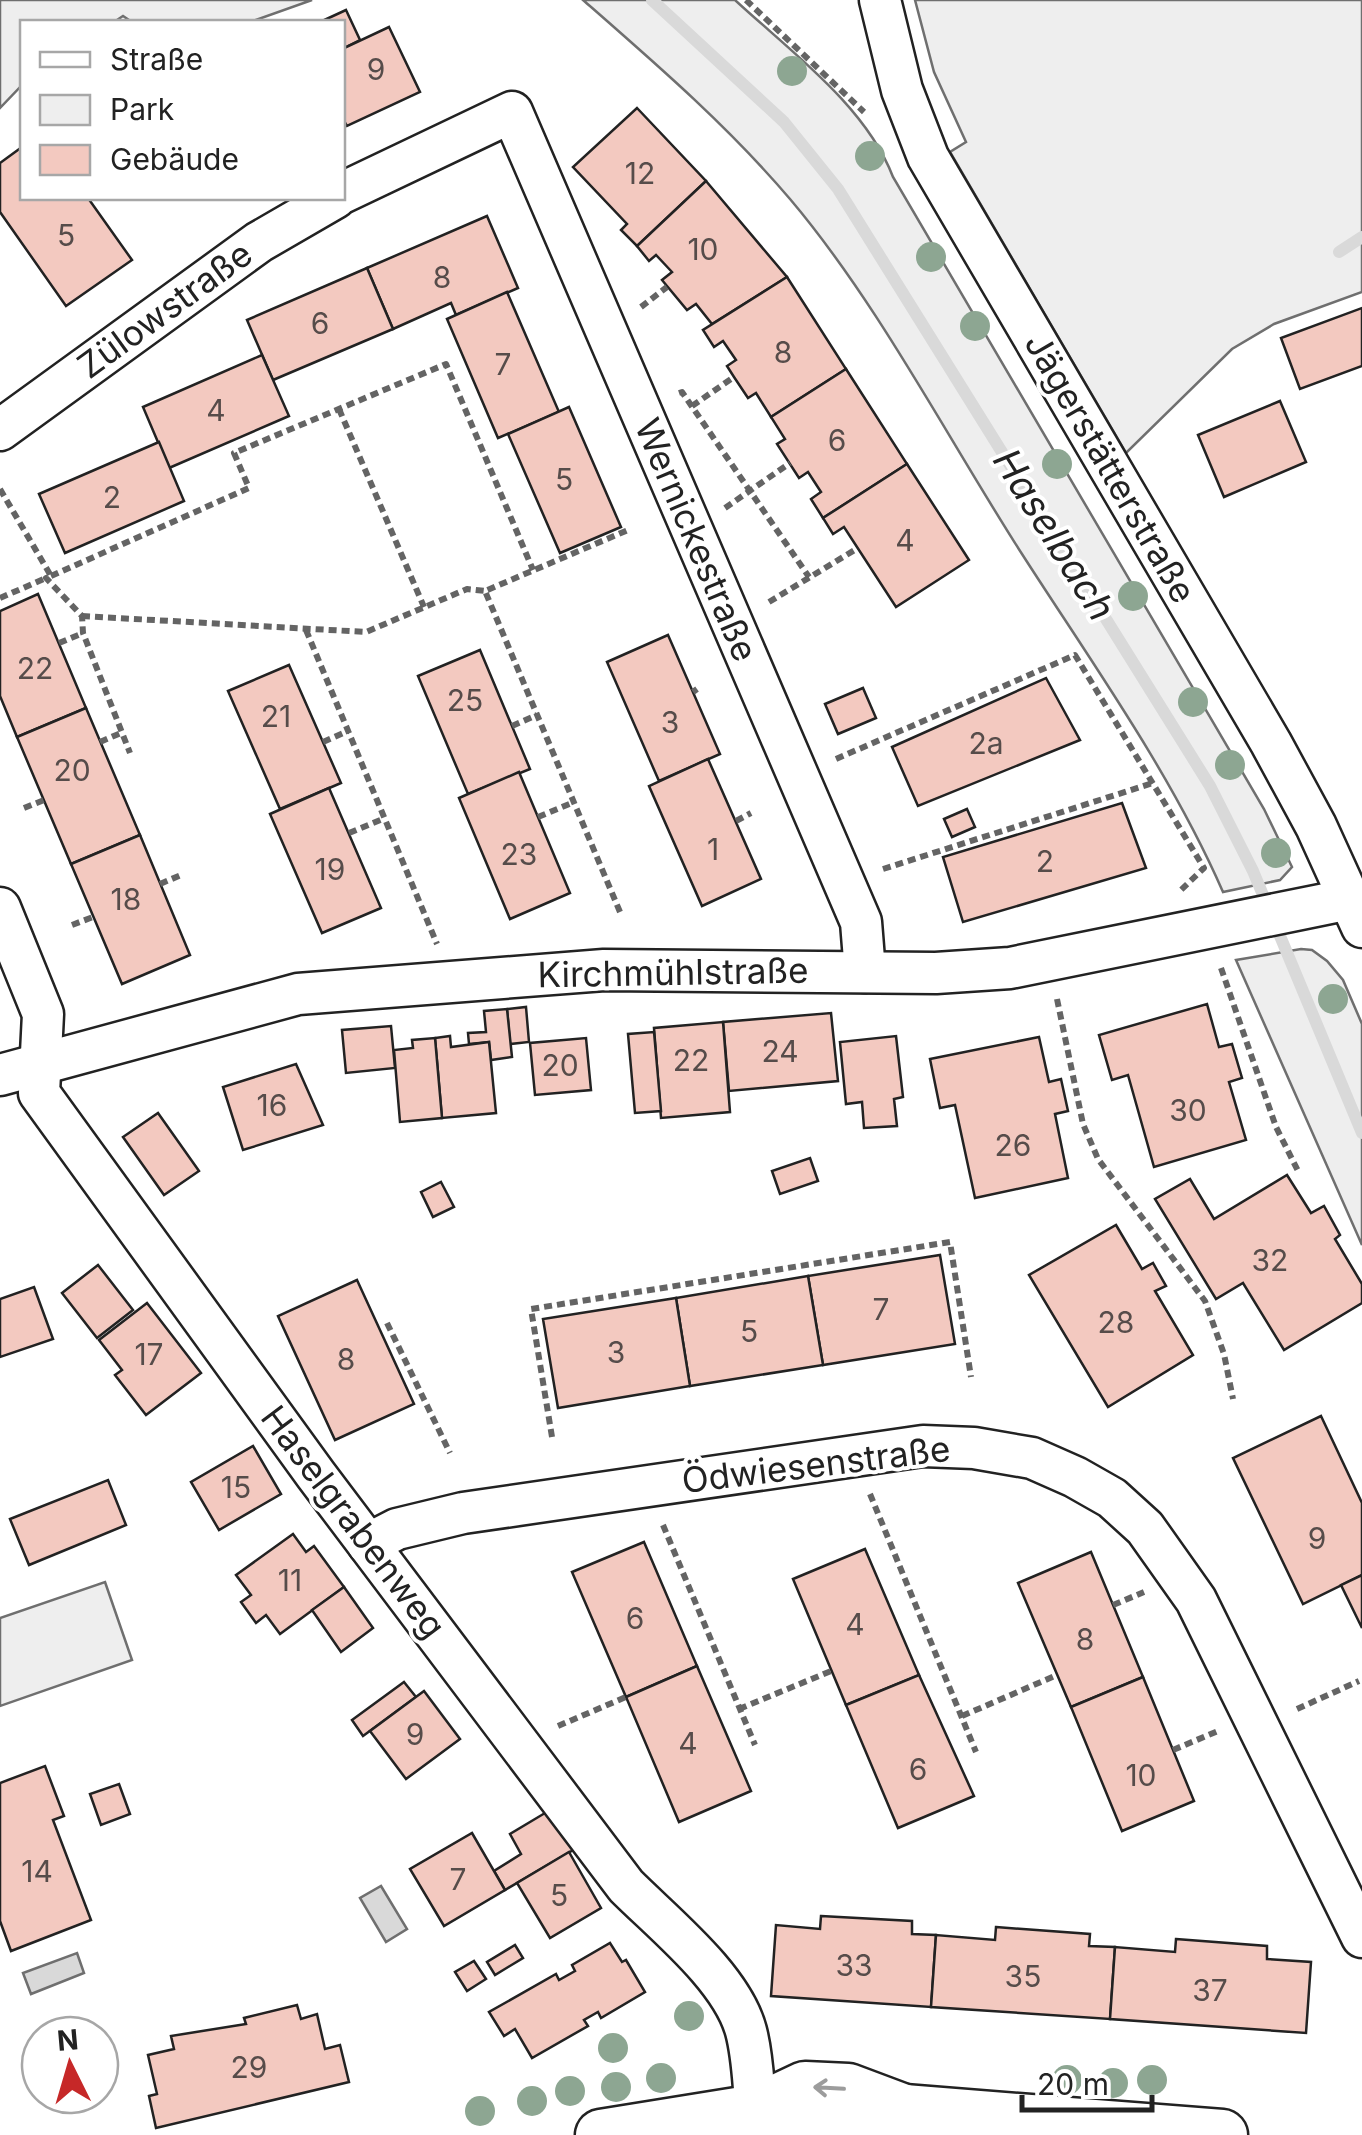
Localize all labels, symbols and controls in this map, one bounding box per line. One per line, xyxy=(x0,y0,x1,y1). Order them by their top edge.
legend xyxy=(20,20,345,200)
text: Straße xyxy=(110,41,203,77)
house number: 9 xyxy=(367,51,385,87)
text: Park xyxy=(110,91,175,127)
text: Gebäude xyxy=(110,141,239,177)
house number: 12 xyxy=(625,155,655,191)
house number: 5 xyxy=(57,217,75,253)
house number: 10 xyxy=(687,231,719,267)
street label: Zülowstraße xyxy=(69,232,260,386)
house number: 8 xyxy=(433,259,451,295)
house number: 6 xyxy=(311,305,329,341)
street label: Jägerstätterstraße xyxy=(1017,325,1205,610)
house number: 8 xyxy=(774,334,792,370)
house number: 7 xyxy=(495,346,511,382)
house number: 4 xyxy=(206,392,226,428)
street label: Wernickestraße xyxy=(627,412,767,667)
house number: 6 xyxy=(828,422,846,458)
water label: Haselbach xyxy=(984,440,1126,629)
house number: 5 xyxy=(555,461,573,497)
house number: 2 xyxy=(103,479,121,515)
house number: 4 xyxy=(895,522,915,558)
house number: 22 xyxy=(17,650,53,686)
house number: 25 xyxy=(447,682,483,718)
house number: 21 xyxy=(261,698,291,734)
house number: 3 xyxy=(661,704,679,740)
house number: 2a xyxy=(968,725,1004,761)
house number: 20 xyxy=(53,752,91,788)
house number: 1 xyxy=(707,831,719,867)
house number: 23 xyxy=(501,836,537,872)
house number: 2 xyxy=(1036,843,1054,879)
house number: 19 xyxy=(315,851,345,887)
house number: 18 xyxy=(111,881,141,917)
street label: Kirchmühlstraße xyxy=(537,949,809,995)
house number: 24 xyxy=(761,1033,799,1069)
house number: 22 xyxy=(673,1042,709,1078)
house number: 20 xyxy=(541,1047,579,1083)
house number: 16 xyxy=(257,1087,287,1123)
house number: 30 xyxy=(1169,1092,1207,1128)
house number: 26 xyxy=(995,1127,1031,1163)
house number: 32 xyxy=(1252,1242,1288,1278)
house number: 7 xyxy=(873,1291,889,1327)
house number: 28 xyxy=(1098,1304,1134,1340)
house number: 5 xyxy=(740,1313,758,1349)
house number: 3 xyxy=(607,1334,625,1370)
house number: 17 xyxy=(134,1336,164,1372)
house number: 8 xyxy=(337,1341,355,1377)
street label: Haselgrabenweg xyxy=(253,1397,455,1646)
street label: Ödwiesenstraße xyxy=(679,1427,952,1501)
house number: 15 xyxy=(221,1469,251,1505)
house number: 9 xyxy=(1308,1520,1326,1556)
house number: 11 xyxy=(278,1562,302,1598)
house number: 6 xyxy=(626,1600,644,1636)
house number: 4 xyxy=(845,1606,865,1642)
house number: 8 xyxy=(1076,1621,1094,1657)
house number: 9 xyxy=(406,1716,424,1752)
house number: 4 xyxy=(678,1725,698,1761)
house number: 6 xyxy=(909,1751,927,1787)
house number: 10 xyxy=(1125,1757,1157,1793)
house number: 14 xyxy=(21,1853,53,1889)
house number: 7 xyxy=(450,1861,466,1897)
house number: 5 xyxy=(550,1877,568,1913)
house number: 33 xyxy=(835,1947,873,1983)
house number: 35 xyxy=(1005,1958,1041,1994)
house number: 37 xyxy=(1192,1972,1228,2008)
north arrow xyxy=(20,2015,120,2115)
text: N xyxy=(56,2022,80,2058)
house number: 29 xyxy=(231,2049,267,2085)
scale bar xyxy=(1022,2050,1152,2112)
text: 20 m xyxy=(1037,2066,1109,2102)
one-way arrow xyxy=(814,2078,846,2097)

